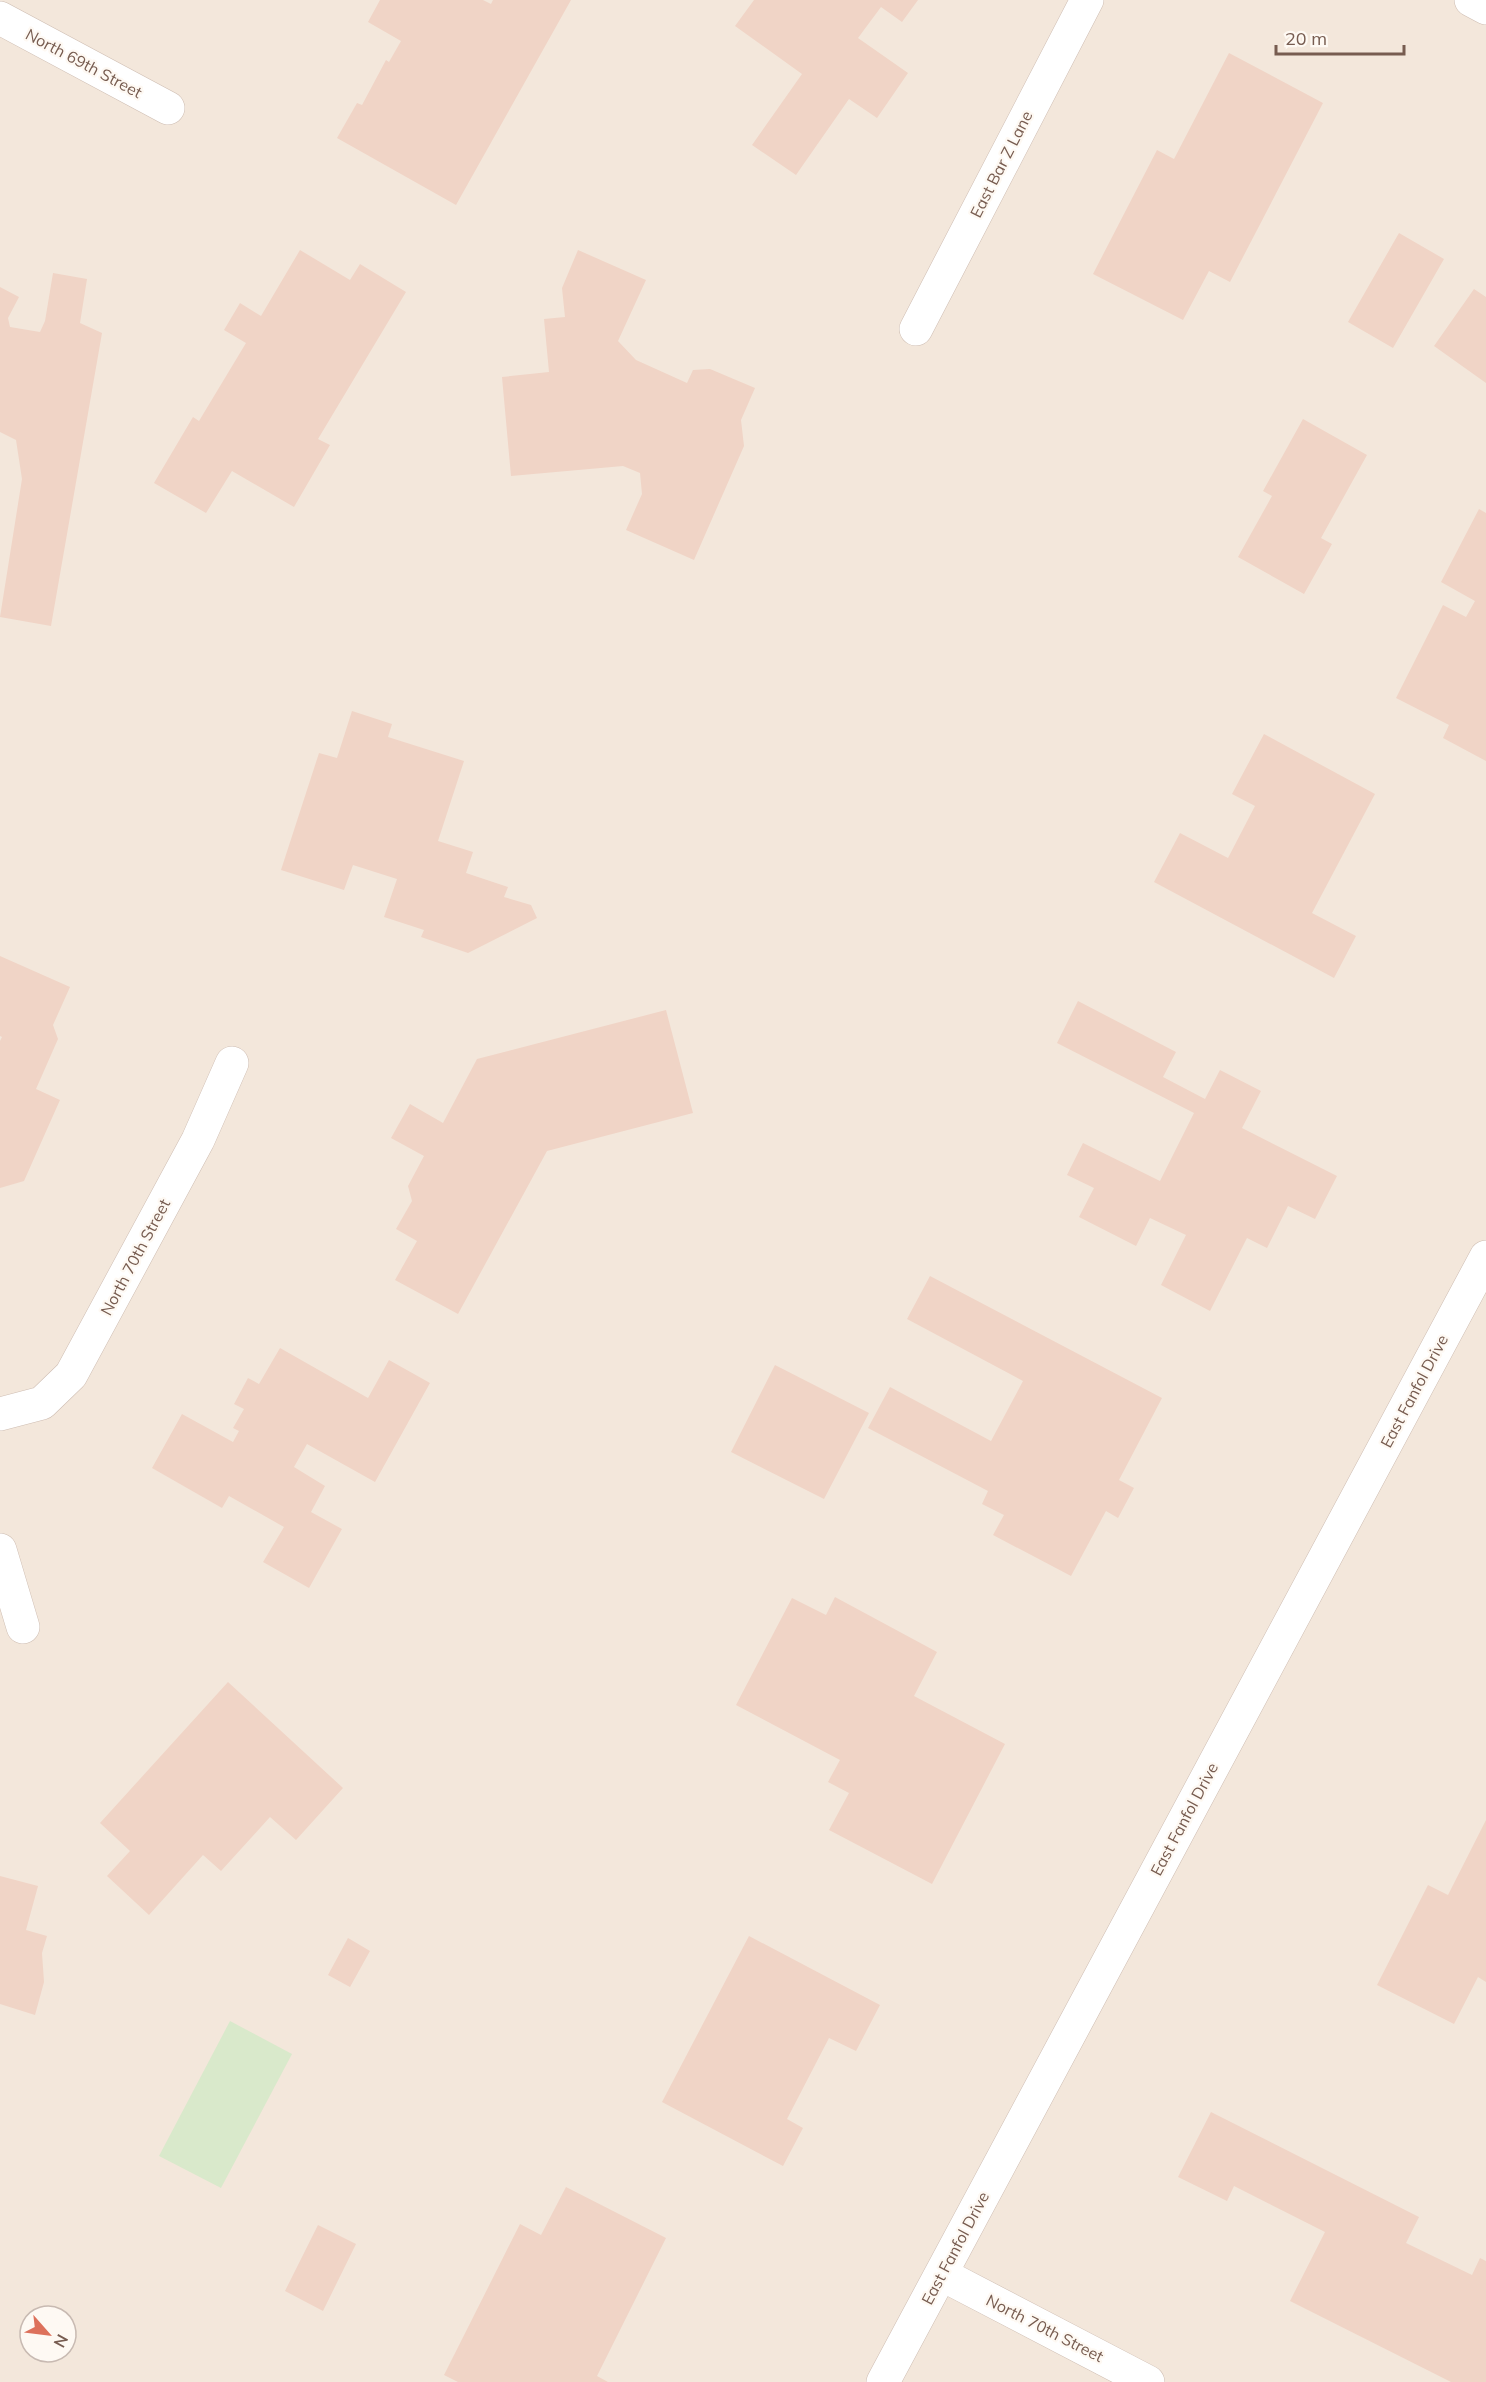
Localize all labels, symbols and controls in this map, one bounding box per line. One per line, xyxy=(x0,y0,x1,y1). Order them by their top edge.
scale bar xyxy=(1276,18,1404,56)
street label: North 69th Street xyxy=(22,24,146,102)
text: 20 m xyxy=(1285,27,1327,50)
street label: East Bar Z Lane xyxy=(966,107,1036,221)
street label: North 70th Street xyxy=(96,1195,174,1319)
street label: East Fanfol Drive xyxy=(1376,1331,1452,1451)
street label: East Fanfol Drive xyxy=(1146,1759,1222,1879)
street label: East Fanfol Drive xyxy=(917,2188,993,2308)
street label: North 70th Street xyxy=(983,2290,1107,2366)
north arrow xyxy=(18,2304,78,2364)
text: N xyxy=(50,2331,73,2351)

